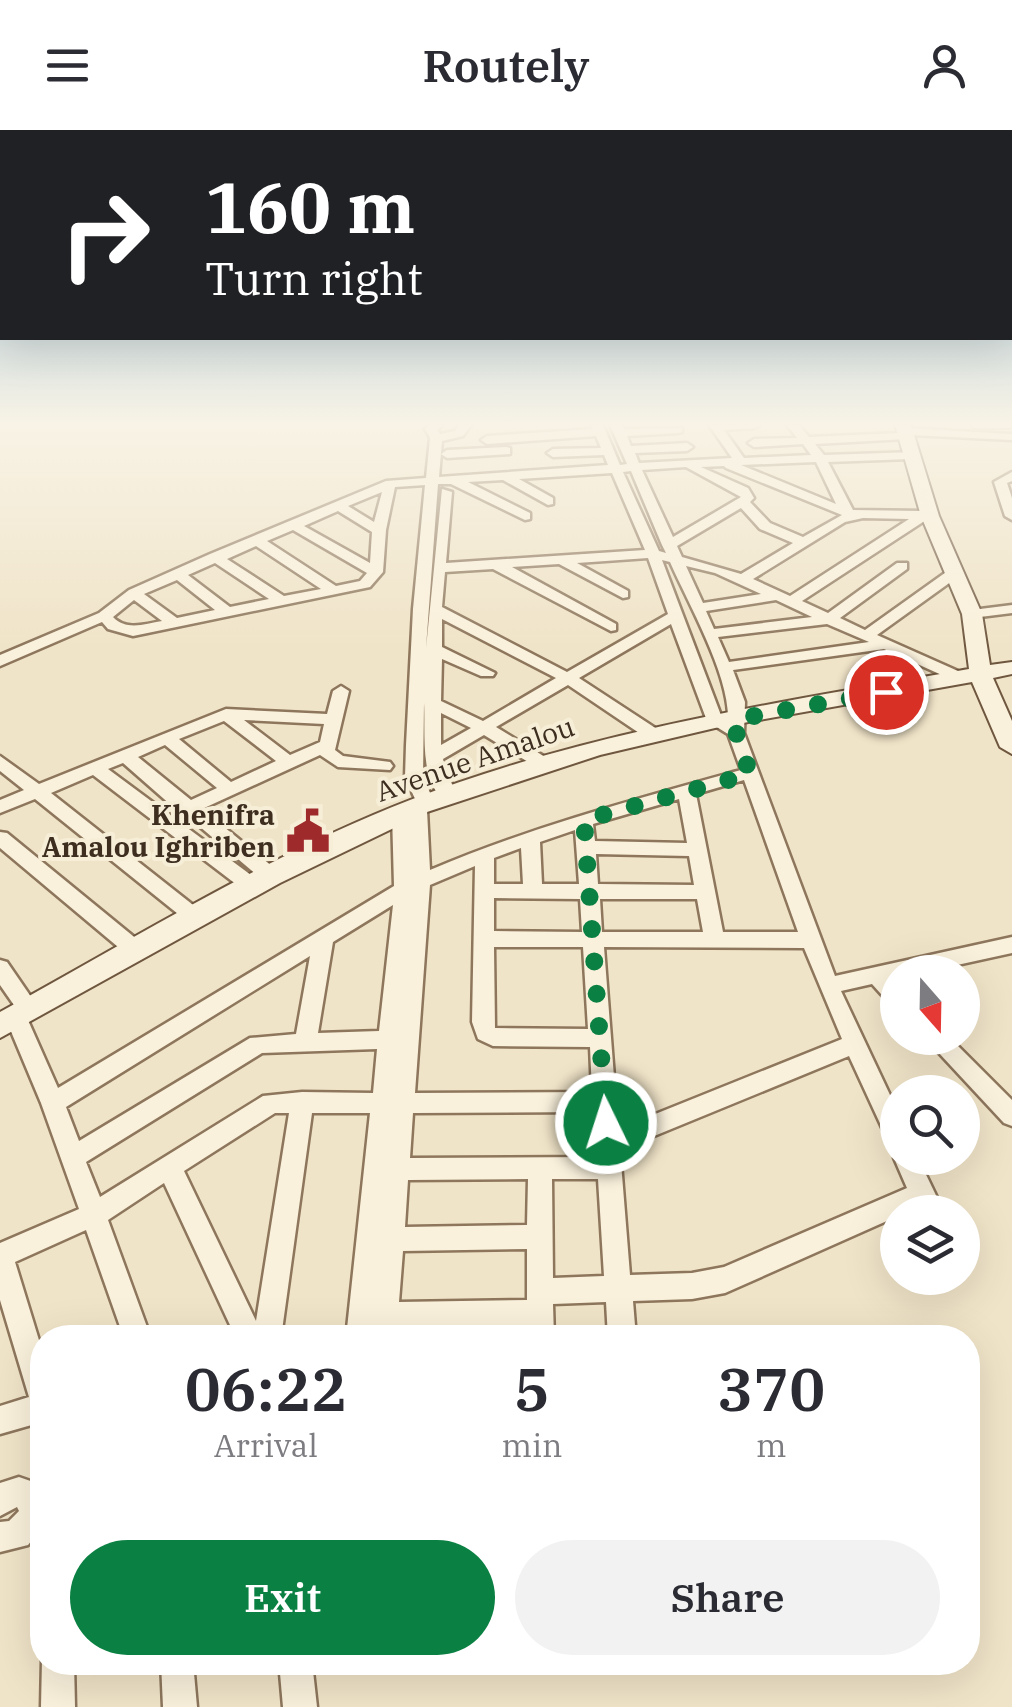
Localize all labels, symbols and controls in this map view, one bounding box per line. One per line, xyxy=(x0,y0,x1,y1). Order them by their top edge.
text: Routely xyxy=(423,36,589,94)
icon: menu xyxy=(40,38,95,93)
icon: person xyxy=(917,38,972,93)
text: 160 m xyxy=(205,161,415,252)
icon: right xyxy=(40,170,170,300)
text: Turn right xyxy=(205,249,423,307)
pin xyxy=(844,650,929,735)
icon: arrive xyxy=(859,665,914,720)
street label: Avenue Amalou xyxy=(371,707,579,810)
place label: Khenifra Amalou Ighriben xyxy=(42,796,275,865)
public building icon: Khenifra Amalou Ighriben xyxy=(284,807,332,855)
north arrow xyxy=(880,955,980,1055)
map controls xyxy=(880,955,980,1295)
position arrow xyxy=(554,1071,658,1175)
button: search xyxy=(880,1075,980,1175)
button: layers xyxy=(880,1195,980,1295)
text: 06:22 xyxy=(185,1349,347,1428)
text: 5 xyxy=(514,1349,550,1428)
text: 370 xyxy=(717,1349,825,1428)
text: Arrival xyxy=(214,1424,318,1466)
text: min xyxy=(501,1424,562,1466)
text: m xyxy=(756,1424,786,1466)
button: Exit xyxy=(70,1540,495,1655)
button: Share xyxy=(515,1540,940,1655)

